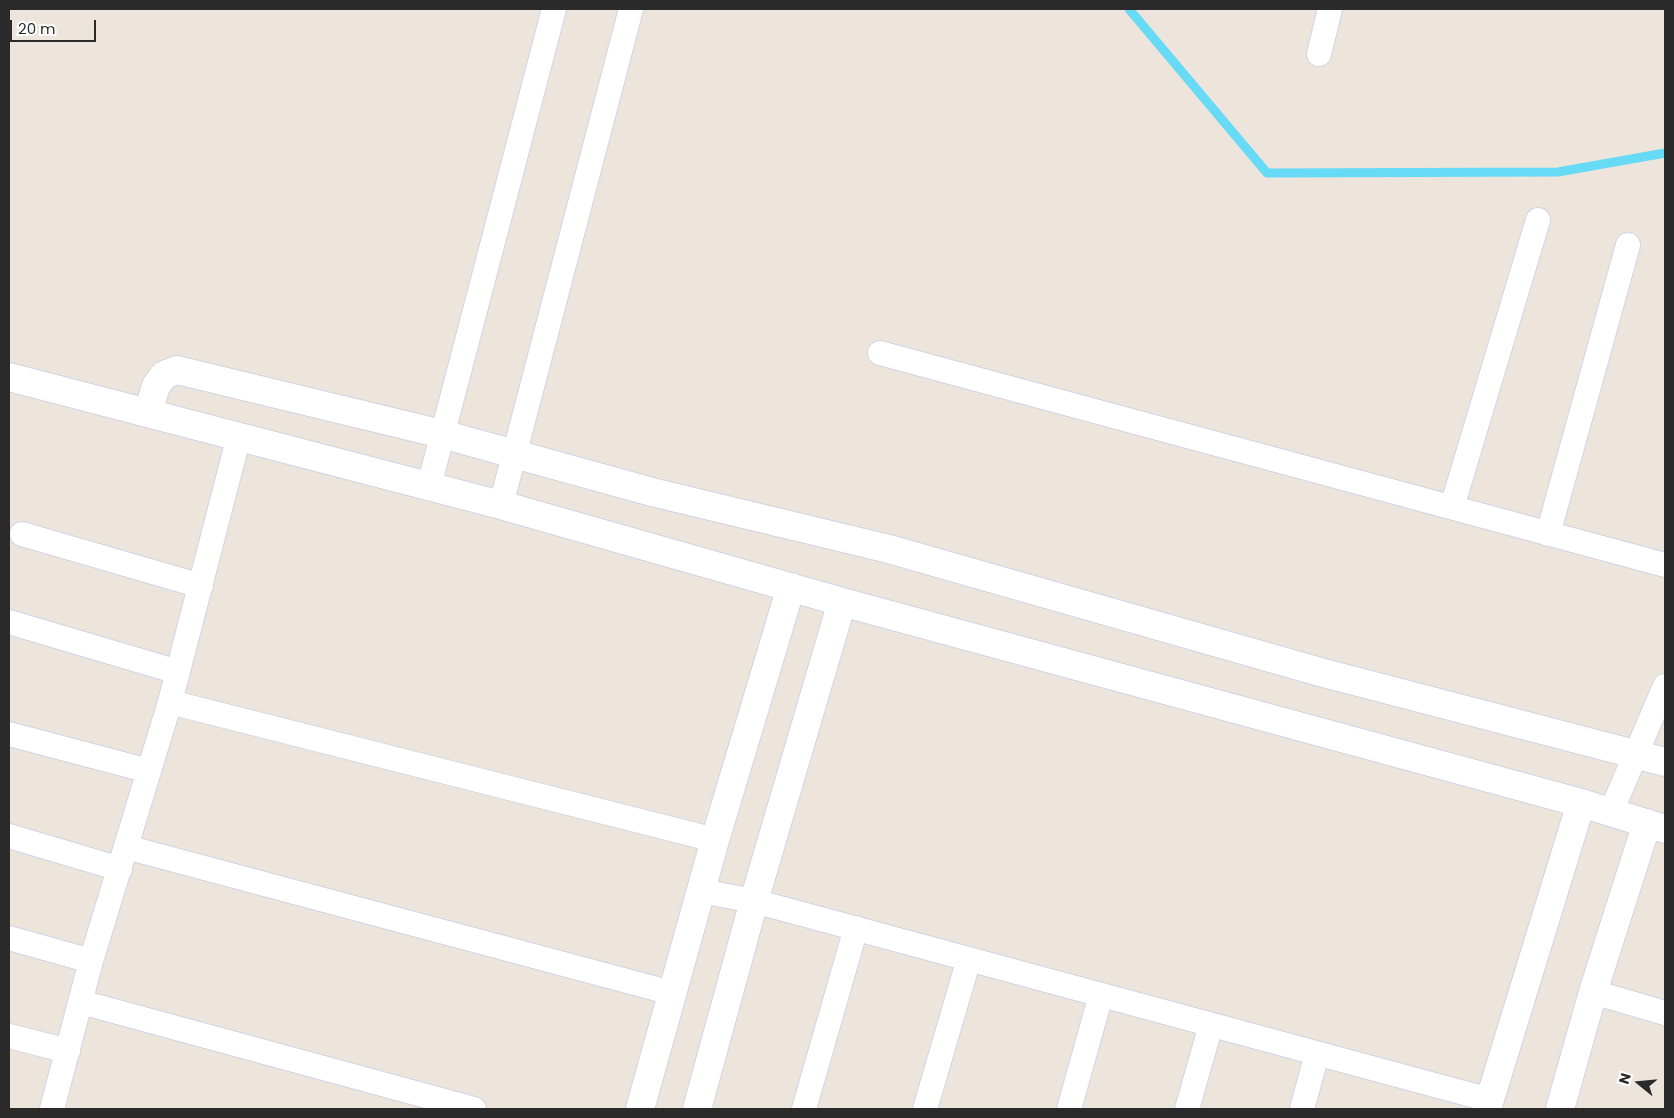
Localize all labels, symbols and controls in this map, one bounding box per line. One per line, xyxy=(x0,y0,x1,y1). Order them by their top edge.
scale bar xyxy=(12,10,99,42)
text: 20 m xyxy=(18,18,56,39)
north arrow xyxy=(1614,1058,1664,1108)
text: N xyxy=(1614,1071,1636,1087)

